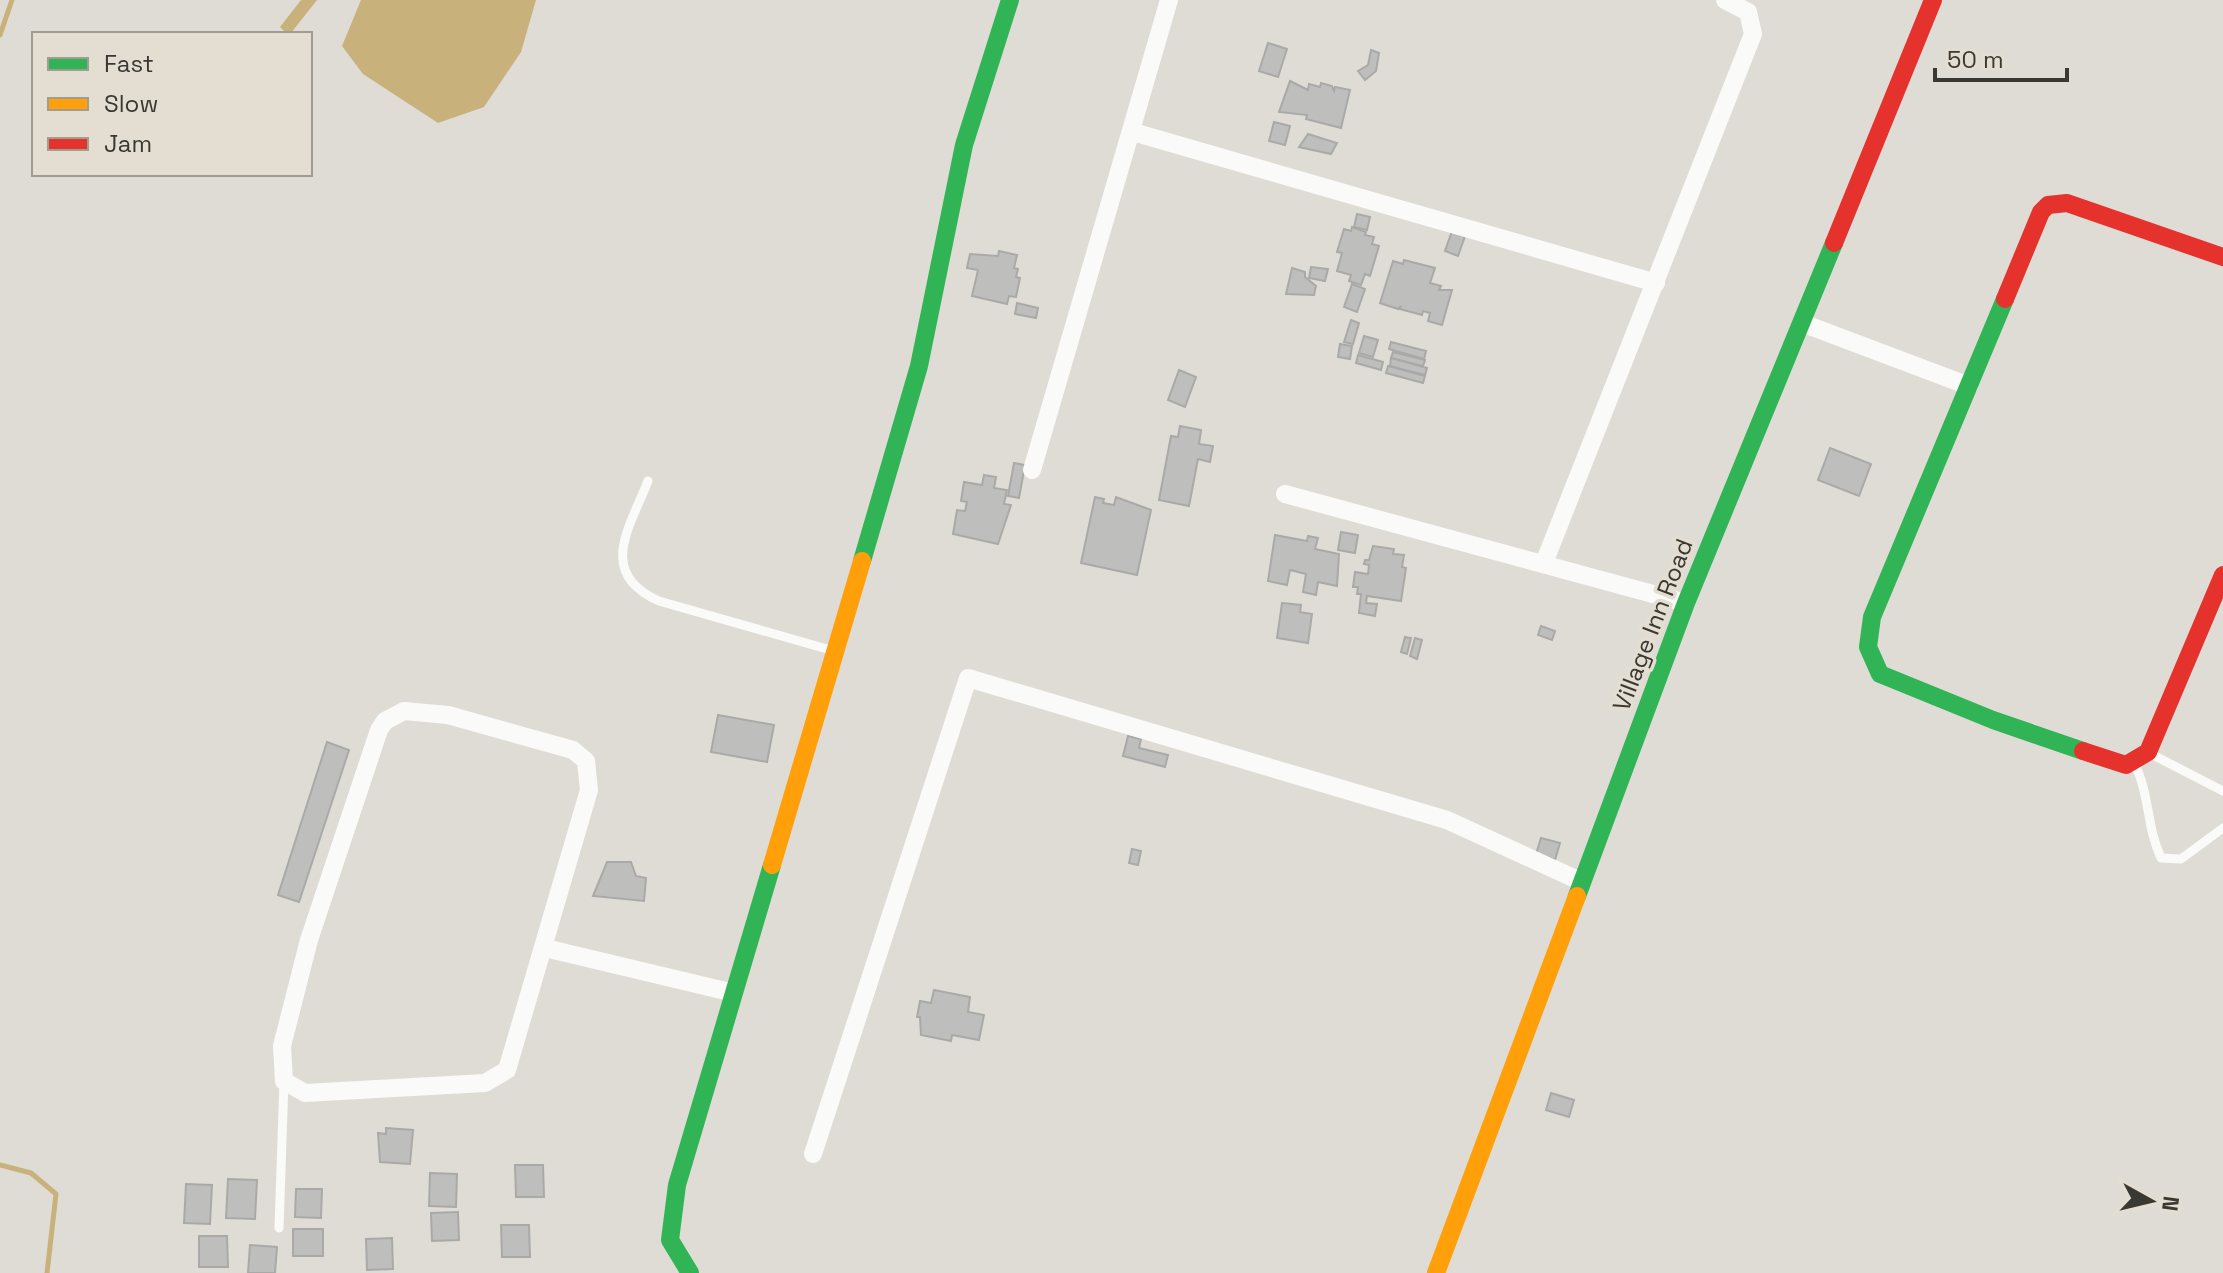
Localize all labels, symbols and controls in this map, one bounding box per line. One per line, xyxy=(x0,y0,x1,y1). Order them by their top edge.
legend xyxy=(32,32,312,176)
scale bar xyxy=(1935,32,2067,82)
text: 50 m xyxy=(1947,44,2004,75)
text: Fast xyxy=(104,48,154,79)
text: Slow xyxy=(104,88,158,119)
text: Jam xyxy=(104,128,152,159)
street label: Village Inn Road xyxy=(1605,534,1700,715)
north arrow xyxy=(2111,1161,2191,1241)
text: N xyxy=(2156,1195,2186,1213)

